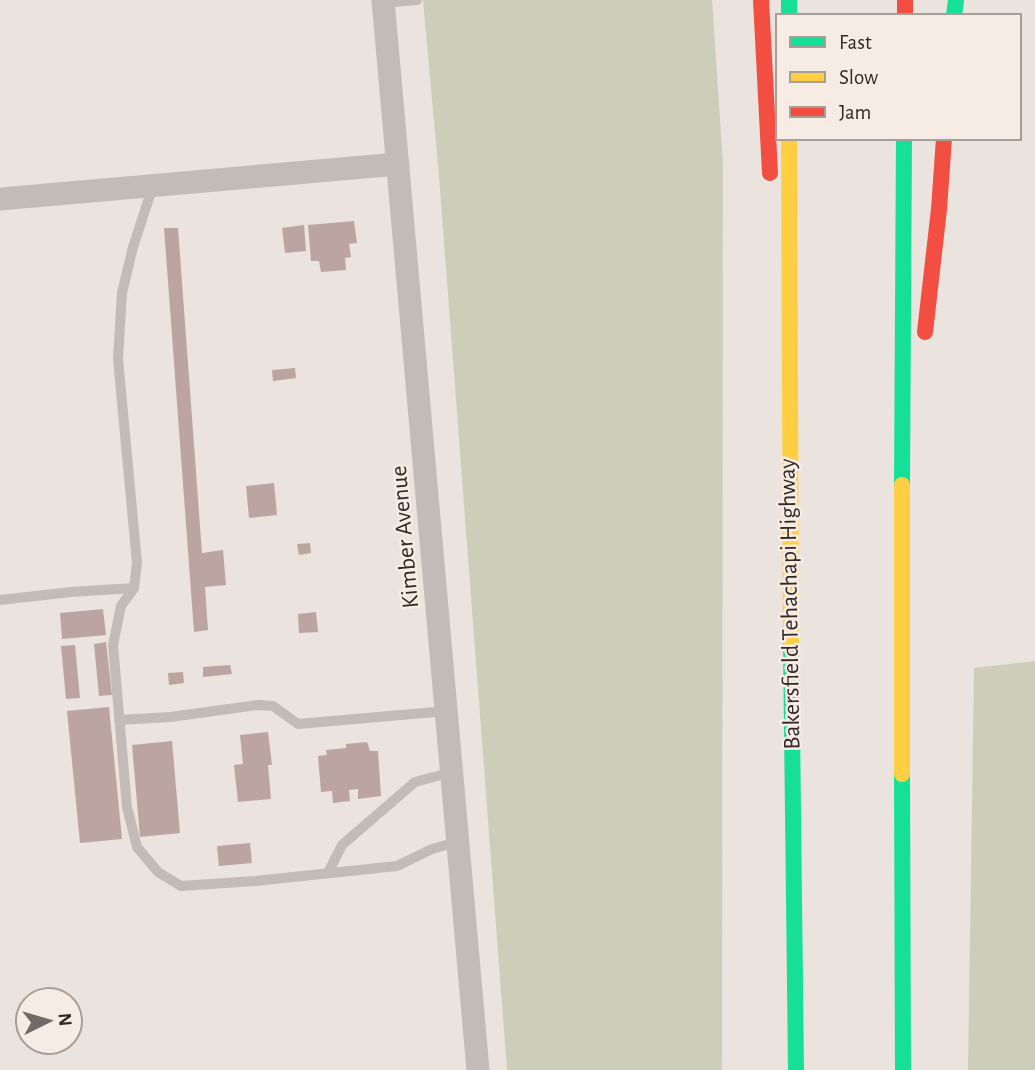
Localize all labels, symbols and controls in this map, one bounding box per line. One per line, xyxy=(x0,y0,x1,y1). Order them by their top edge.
legend xyxy=(776,14,1021,140)
text: Fast xyxy=(839,32,872,53)
text: Slow xyxy=(839,67,878,88)
text: Jam xyxy=(839,102,871,123)
street label: Bakersfield Tehachapi Highway xyxy=(775,458,805,750)
street label: Kimber Avenue xyxy=(387,465,423,609)
north arrow xyxy=(14,986,84,1056)
text: N xyxy=(54,1012,74,1027)

